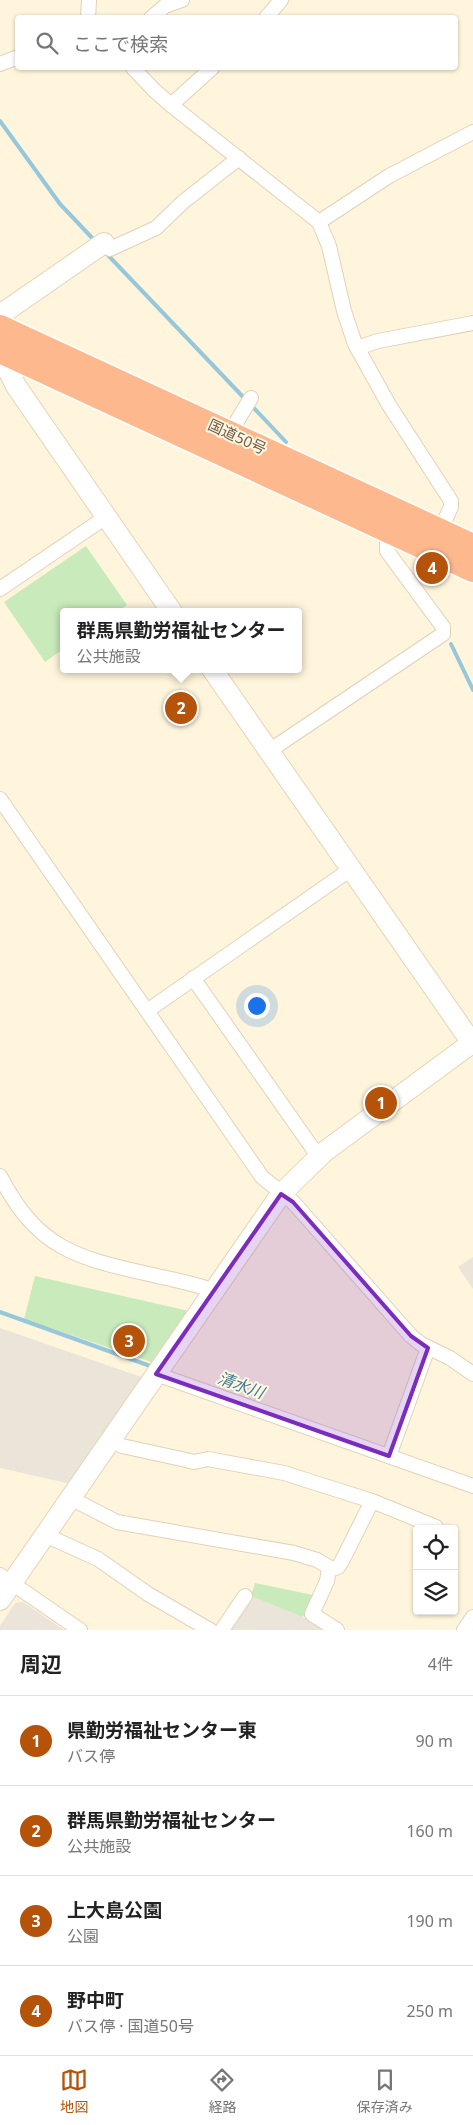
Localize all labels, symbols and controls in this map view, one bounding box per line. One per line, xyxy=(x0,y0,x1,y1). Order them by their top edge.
search box xyxy=(15,15,458,70)
icon: search xyxy=(33,29,61,57)
text: ここで検索 xyxy=(73,31,168,57)
street label: 国道50号 xyxy=(205,414,270,458)
pin: 4 xyxy=(416,549,448,587)
popup xyxy=(60,608,302,673)
text: 群馬県勤労福祉センター xyxy=(76,617,286,643)
text: 公共施設 xyxy=(76,645,141,667)
pin: 2 xyxy=(165,689,197,727)
your location xyxy=(244,993,270,1019)
pin: 1 xyxy=(365,1084,397,1122)
pin: 3 xyxy=(113,1322,145,1360)
water label: 清水川 xyxy=(215,1366,269,1404)
map controls xyxy=(413,1525,458,1615)
button: locate xyxy=(413,1525,458,1570)
button: layers xyxy=(413,1570,458,1615)
text: 周辺 xyxy=(20,1650,62,1678)
text: 4件 xyxy=(428,1653,453,1675)
text: 県勤労福祉センター東 xyxy=(67,1717,257,1743)
text: 1 xyxy=(31,1730,41,1752)
text: 90 m xyxy=(416,1730,453,1752)
text: バス停 xyxy=(67,1745,115,1767)
text: 群馬県勤労福祉センター xyxy=(67,1807,276,1833)
text: 2 xyxy=(31,1820,41,1842)
text: 160 m xyxy=(406,1820,453,1842)
text: 公共施設 xyxy=(67,1835,131,1857)
text: 上大島公園 xyxy=(67,1897,162,1923)
text: 3 xyxy=(31,1910,41,1932)
text: 190 m xyxy=(406,1910,453,1932)
text: 公園 xyxy=(67,1925,99,1947)
text: 野中町 xyxy=(67,1987,124,2013)
text: 4 xyxy=(31,2000,41,2022)
text: 250 m xyxy=(406,2000,453,2022)
text: バス停 · 国道50号 xyxy=(67,2015,194,2037)
tab: 地図 xyxy=(60,2066,88,2116)
tab: 経路 xyxy=(208,2066,236,2116)
tab: 保存済み xyxy=(357,2066,413,2116)

